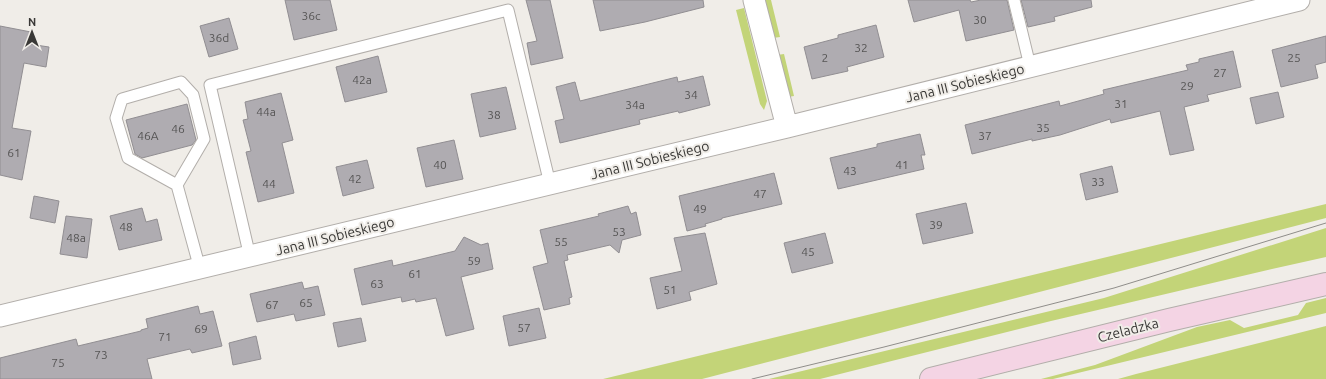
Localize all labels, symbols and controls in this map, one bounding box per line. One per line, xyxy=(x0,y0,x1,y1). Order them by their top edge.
house number: 36c xyxy=(301,9,321,22)
north arrow xyxy=(12,12,52,52)
house number: 30 xyxy=(973,13,987,26)
text: N xyxy=(28,16,36,28)
house number: 36d xyxy=(209,31,229,44)
house number: 32 xyxy=(854,41,868,54)
house number: 2 xyxy=(822,51,828,64)
house number: 25 xyxy=(1287,51,1301,64)
street label: Jana III Sobieskiego xyxy=(904,61,1026,105)
house number: 27 xyxy=(1213,66,1227,79)
house number: 42a xyxy=(352,73,372,86)
house number: 29 xyxy=(1180,79,1194,92)
house number: 34 xyxy=(684,88,698,101)
house number: 31 xyxy=(1114,97,1128,110)
house number: 34a xyxy=(625,98,645,111)
house number: 44a xyxy=(256,105,276,118)
house number: 38 xyxy=(487,108,501,121)
house number: 35 xyxy=(1036,121,1050,134)
house number: 46 xyxy=(171,122,185,135)
house number: 46A xyxy=(137,129,159,142)
house number: 37 xyxy=(978,129,992,142)
street label: Jana III Sobieskiego xyxy=(589,138,711,182)
house number: 61 xyxy=(7,146,21,159)
house number: 40 xyxy=(433,158,447,171)
house number: 41 xyxy=(895,158,909,171)
house number: 43 xyxy=(843,164,857,177)
house number: 42 xyxy=(348,172,362,185)
house number: 33 xyxy=(1091,175,1105,188)
house number: 44 xyxy=(262,177,276,190)
house number: 47 xyxy=(753,187,767,200)
house number: 49 xyxy=(693,202,707,215)
street label: Jana III Sobieskiego xyxy=(274,214,396,258)
house number: 39 xyxy=(929,218,943,231)
house number: 48 xyxy=(119,220,133,233)
house number: 53 xyxy=(612,225,626,238)
house number: 48a xyxy=(66,231,86,244)
house number: 55 xyxy=(554,235,568,248)
house number: 45 xyxy=(801,245,815,258)
house number: 59 xyxy=(467,254,481,267)
house number: 61 xyxy=(408,267,422,280)
house number: 63 xyxy=(370,277,384,290)
house number: 51 xyxy=(663,283,677,296)
house number: 65 xyxy=(299,296,313,309)
house number: 67 xyxy=(265,298,279,311)
street label: Czeladzka xyxy=(1096,315,1160,345)
house number: 57 xyxy=(517,321,531,334)
house number: 69 xyxy=(194,322,208,335)
house number: 71 xyxy=(158,330,172,343)
house number: 73 xyxy=(94,348,108,361)
house number: 75 xyxy=(51,356,65,369)

